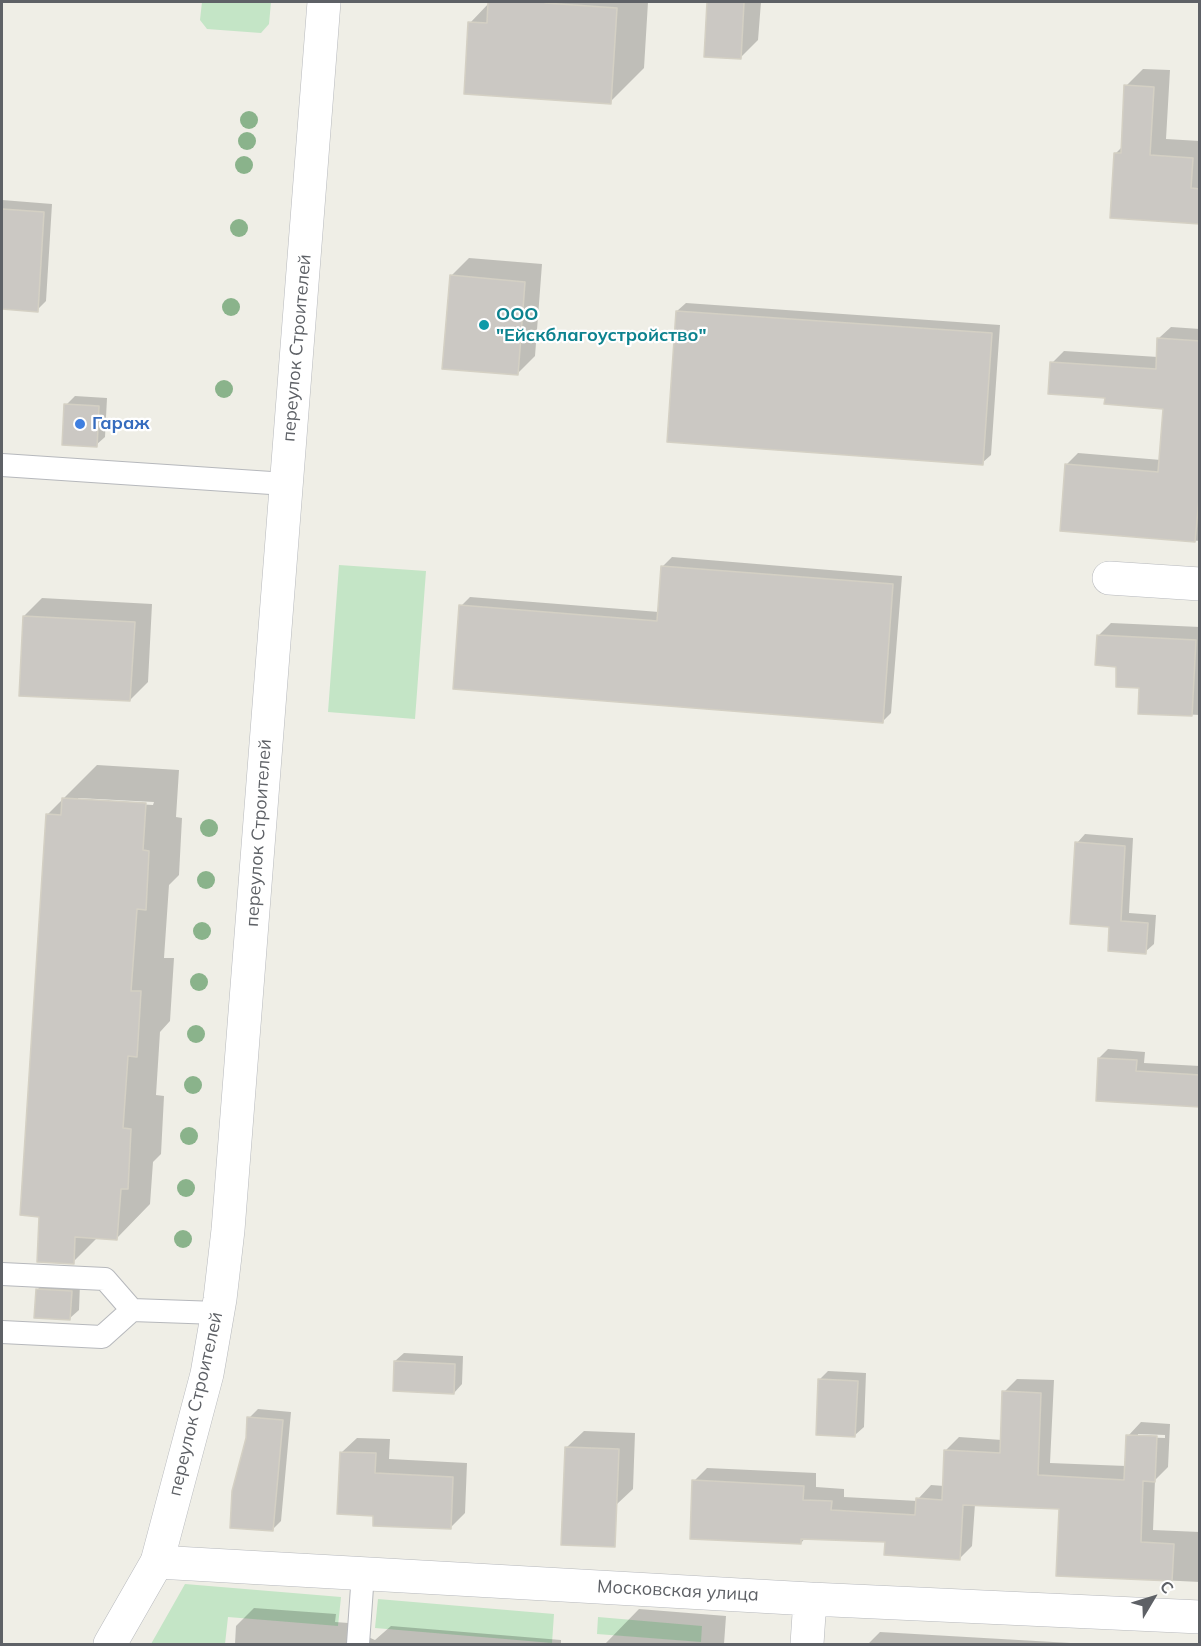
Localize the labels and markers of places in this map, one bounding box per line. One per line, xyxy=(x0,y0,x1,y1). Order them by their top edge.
place label: ООО "Ейскблагоустройство" xyxy=(496,304,706,346)
marker: ООО "Ейскблагоустройство" xyxy=(477,318,491,332)
place label: Гараж xyxy=(92,413,150,435)
marker: Гараж xyxy=(73,417,87,431)

